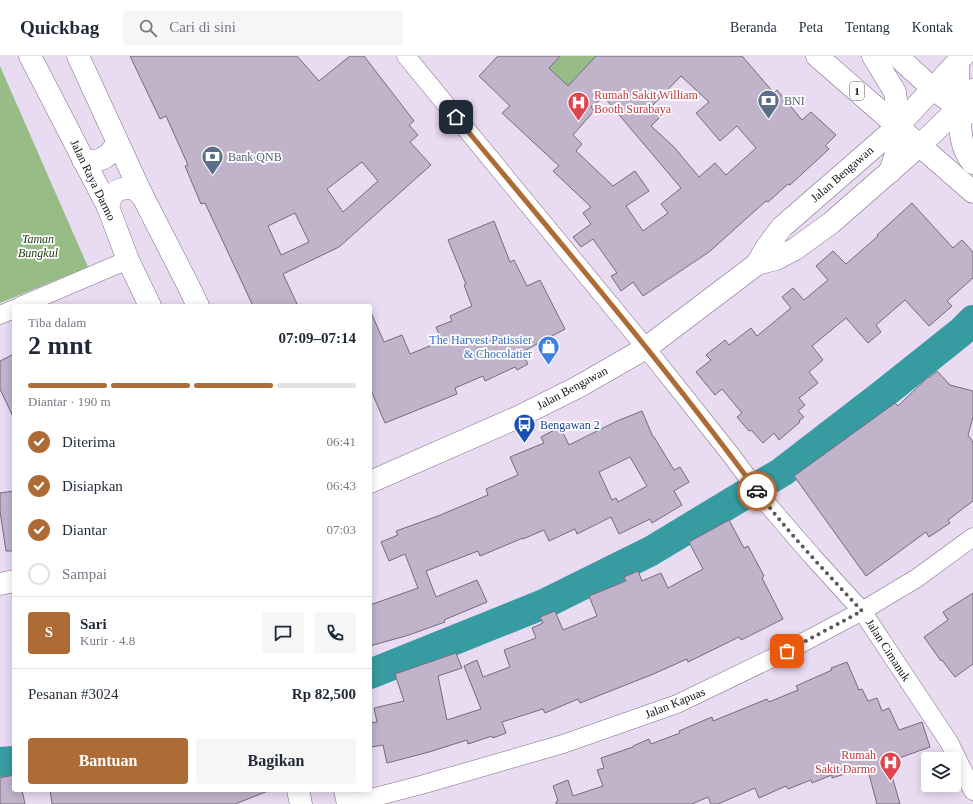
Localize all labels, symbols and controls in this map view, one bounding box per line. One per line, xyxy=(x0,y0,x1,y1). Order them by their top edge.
search box xyxy=(123,10,403,46)
text: Quickbag xyxy=(20,17,99,38)
icon: search xyxy=(137,17,159,39)
text: Cari di sini xyxy=(169,19,236,35)
text: Beranda xyxy=(730,20,777,35)
text: Peta xyxy=(799,20,823,35)
text: Tentang xyxy=(845,20,890,35)
text: Kontak xyxy=(912,20,953,35)
road number: 1 xyxy=(850,82,864,100)
place label: Rumah Sakit William Booth Surabaya xyxy=(594,88,699,116)
bank icon: BNI xyxy=(755,88,781,121)
hospital icon: Rumah Sakit William Booth Surabaya xyxy=(566,89,592,122)
place label: BNI xyxy=(784,94,805,108)
pin xyxy=(439,100,473,134)
icon: home xyxy=(445,106,467,128)
street label: Jalan Raya Darmo xyxy=(67,137,119,223)
street label: Jalan Bengawan xyxy=(808,143,876,205)
bank icon: Bank QNB xyxy=(200,144,226,177)
place label: Bank QNB xyxy=(228,150,282,164)
park label: Taman Bungkul xyxy=(18,232,59,260)
text: Tiba dalam xyxy=(28,315,86,330)
text: 07:09–07:14 xyxy=(279,330,356,346)
text: 2 mnt xyxy=(28,331,92,360)
place label: The Harvest Patissier & Chocolatier xyxy=(429,333,532,361)
shop icon: The Harvest Patissier & Chocolatier xyxy=(535,334,561,367)
street label: Jalan Bengawan xyxy=(534,363,610,413)
text: Diantar · 190 m xyxy=(28,394,111,409)
bus stop icon: Bengawan 2 xyxy=(512,412,538,445)
place label: Bengawan 2 xyxy=(540,418,600,432)
icon: check xyxy=(28,431,50,453)
text: Diterima xyxy=(62,434,115,450)
text: 06:41 xyxy=(326,434,356,449)
courier xyxy=(737,471,777,511)
icon: check xyxy=(28,475,50,497)
text: Disiapkan xyxy=(62,478,123,494)
text: 06:43 xyxy=(326,478,356,493)
icon: car xyxy=(746,480,768,502)
icon: check xyxy=(28,519,50,541)
text: Diantar xyxy=(62,522,107,538)
text: 07:03 xyxy=(326,522,356,537)
text: Sampai xyxy=(62,566,107,582)
button: chat xyxy=(262,612,304,654)
button: phone xyxy=(314,612,356,654)
text: Sari xyxy=(80,616,107,632)
street label: Jalan Cimanuk xyxy=(863,616,913,684)
text: S xyxy=(45,624,53,640)
text: Kurir · 4.8 xyxy=(80,633,135,648)
pin xyxy=(770,634,804,668)
icon: bag xyxy=(776,640,798,662)
street label: Jalan Kapuas xyxy=(643,684,707,721)
text: Pesanan #3024 xyxy=(28,686,118,702)
text: Rp 82,500 xyxy=(292,686,356,702)
button: Bantuan xyxy=(28,738,188,784)
button: Bagikan xyxy=(196,738,356,784)
place label: Rumah Sakit Darmo xyxy=(815,748,876,776)
hospital icon: Rumah Sakit Darmo xyxy=(878,749,904,782)
map controls xyxy=(921,752,961,792)
button: layers xyxy=(921,752,961,792)

